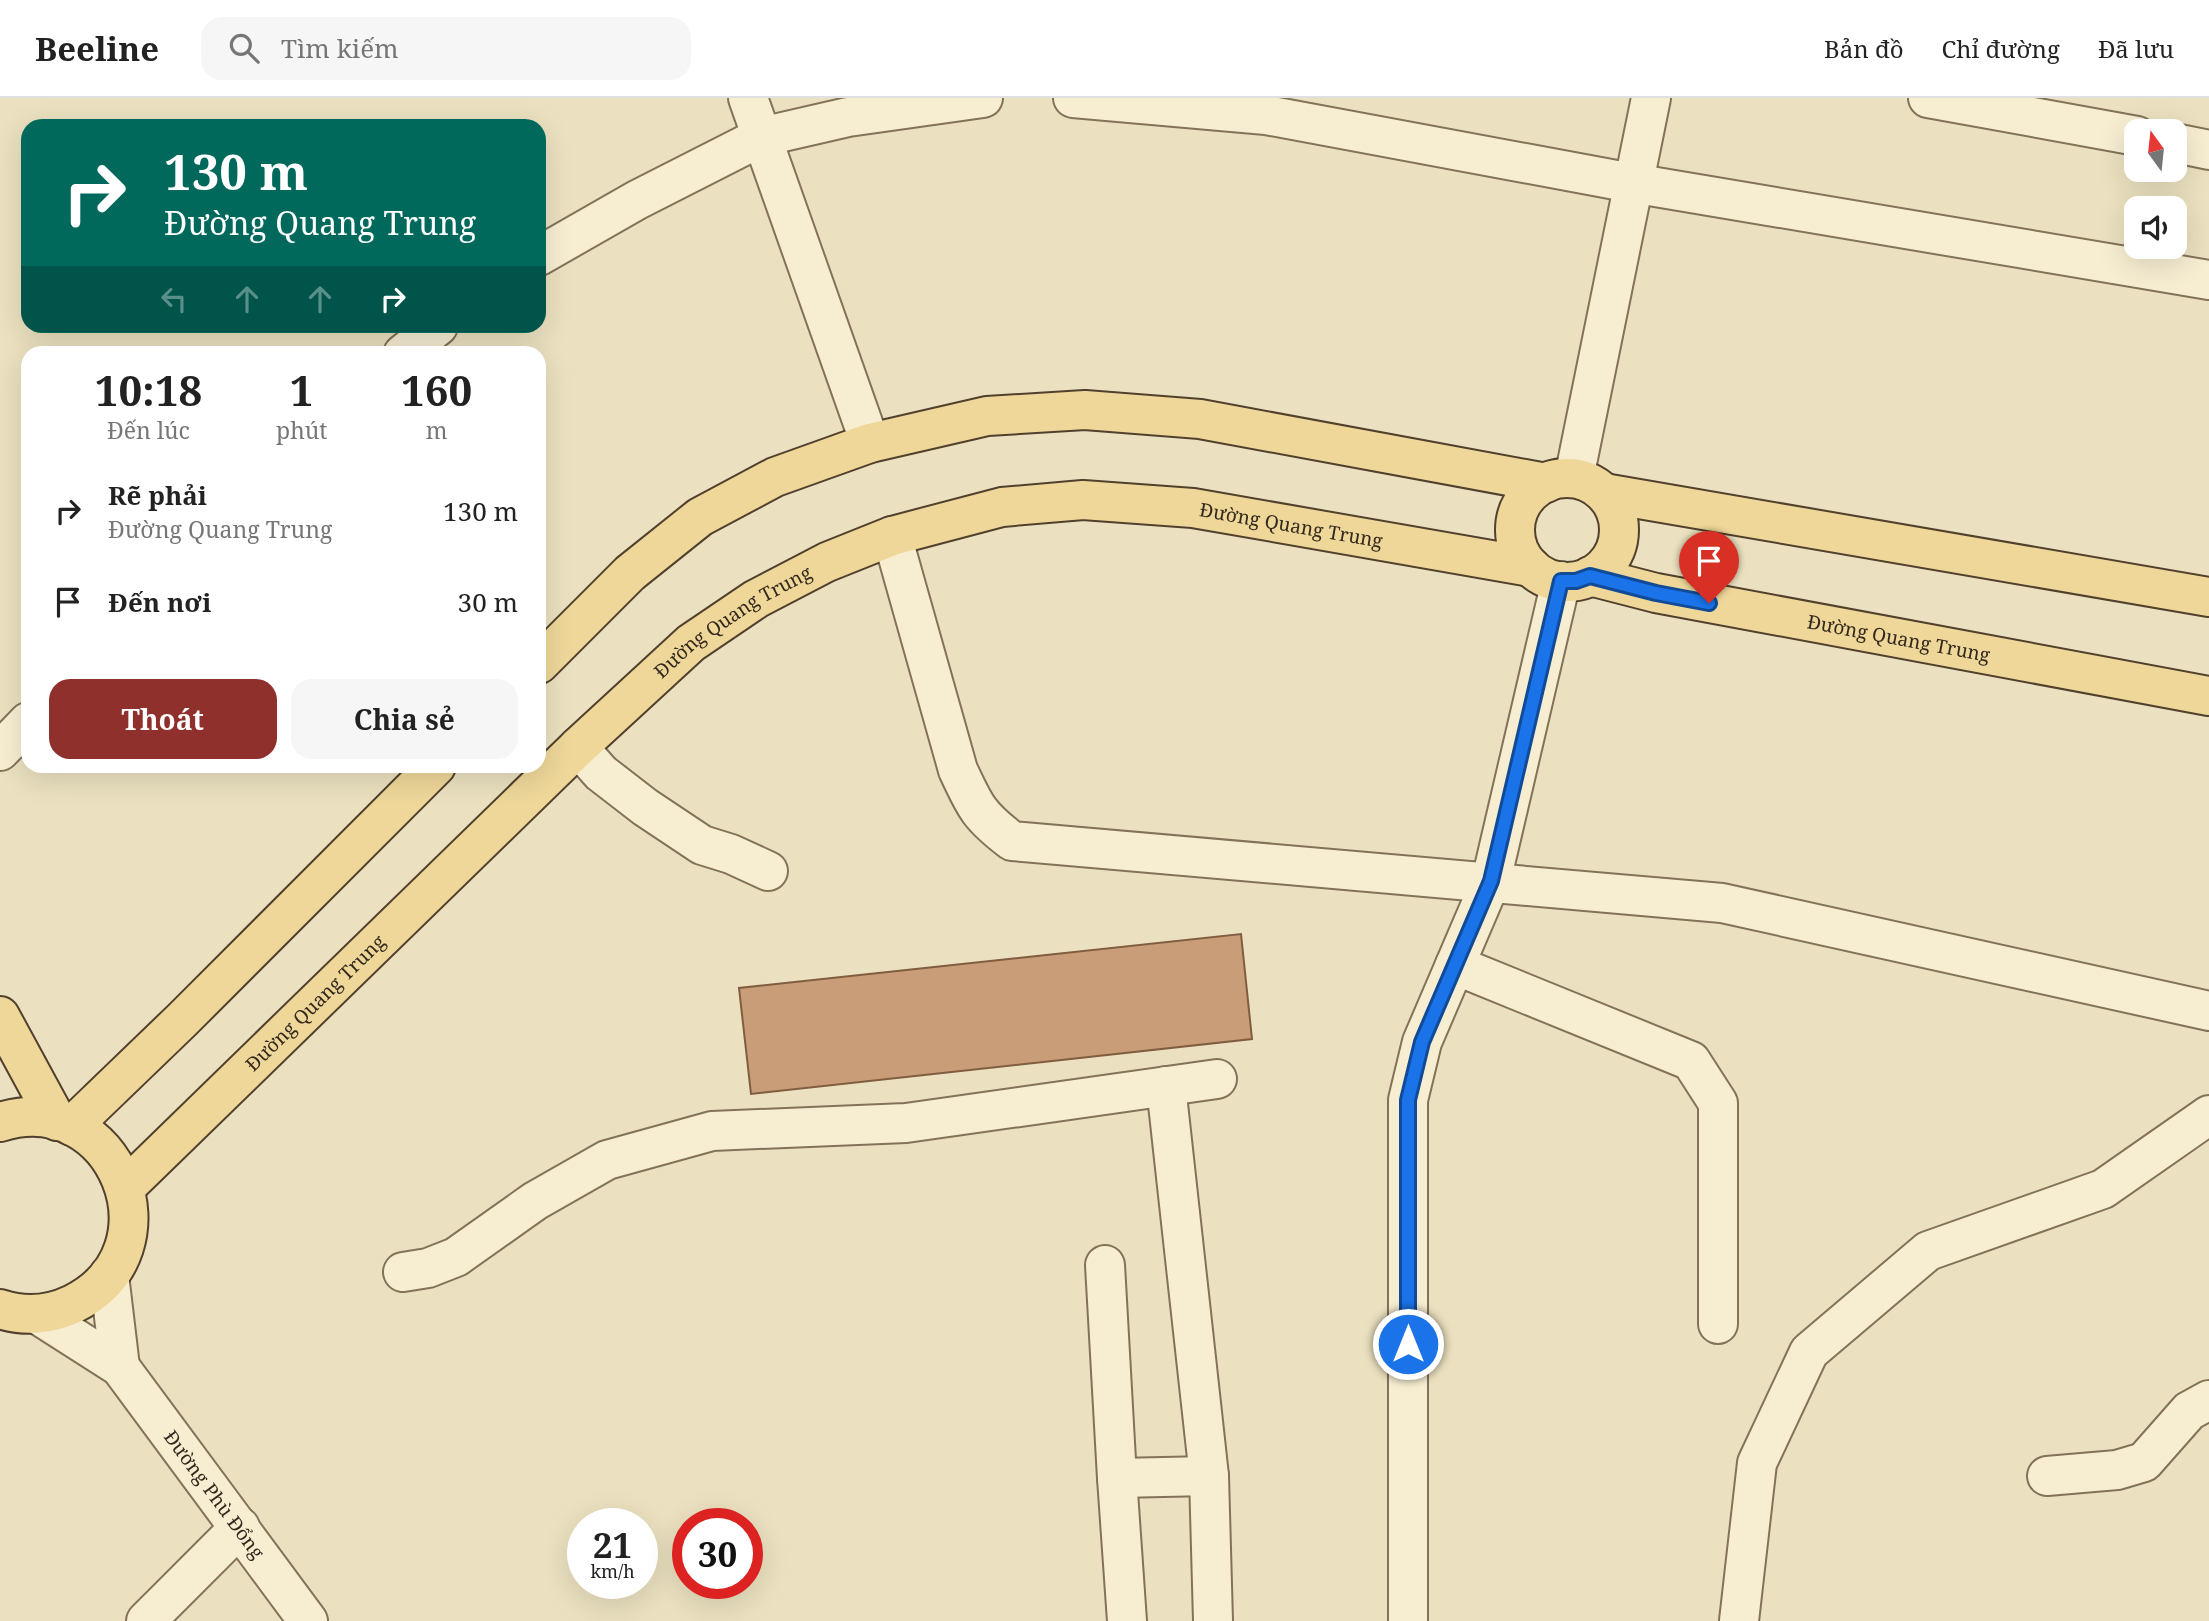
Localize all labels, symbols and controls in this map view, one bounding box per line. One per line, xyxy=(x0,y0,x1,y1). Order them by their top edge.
search box xyxy=(201,17,691,80)
text: Beeline xyxy=(35,26,159,71)
icon: search xyxy=(225,29,263,67)
text: Tìm kiếm xyxy=(281,30,399,66)
text: Bản đồ xyxy=(1824,32,1904,65)
text: Chỉ đường xyxy=(1942,32,2060,65)
text: Đã lưu xyxy=(2098,32,2174,65)
north arrow xyxy=(2124,119,2188,182)
map controls xyxy=(2124,119,2187,259)
text: 130 m xyxy=(164,138,308,204)
icon: right xyxy=(49,147,140,238)
button: sound xyxy=(2124,196,2187,259)
text: Đường Quang Trung xyxy=(164,201,476,244)
icon: left xyxy=(155,280,193,318)
icon: ahead xyxy=(228,280,266,318)
icon: ahead xyxy=(301,280,339,318)
icon: right xyxy=(374,280,412,318)
text: 10:18 xyxy=(95,361,202,418)
text: 1 xyxy=(290,361,314,418)
text: 160 xyxy=(401,361,472,418)
text: Đến lúc xyxy=(107,414,190,446)
text: phút xyxy=(276,414,327,446)
text: m xyxy=(426,414,448,446)
text: Rẽ phải xyxy=(108,477,207,513)
icon: right xyxy=(49,492,87,530)
text: 130 m xyxy=(443,493,518,529)
street label: Đường Quang Trung xyxy=(1198,496,1385,554)
text: Đường Quang Trung xyxy=(108,513,332,545)
pin xyxy=(1679,531,1739,603)
icon: arrive xyxy=(1690,542,1728,580)
street label: Đường Quang Trung xyxy=(648,559,816,684)
icon: arrive xyxy=(49,583,87,621)
text: Đến nơi xyxy=(108,584,211,620)
text: 30 m xyxy=(458,584,518,620)
street label: Đường Quang Trung xyxy=(1805,608,1992,668)
button: Thoát xyxy=(49,679,277,759)
button: Chia sẻ xyxy=(291,679,518,759)
street label: Đường Quang Trung xyxy=(240,929,391,1077)
position arrow xyxy=(1371,1307,1445,1381)
street label: Đường Phù Đổng xyxy=(158,1425,271,1564)
speed limit sign: 30 xyxy=(672,1508,763,1599)
text: 21 xyxy=(593,1521,632,1568)
text: km/h xyxy=(590,1559,635,1583)

